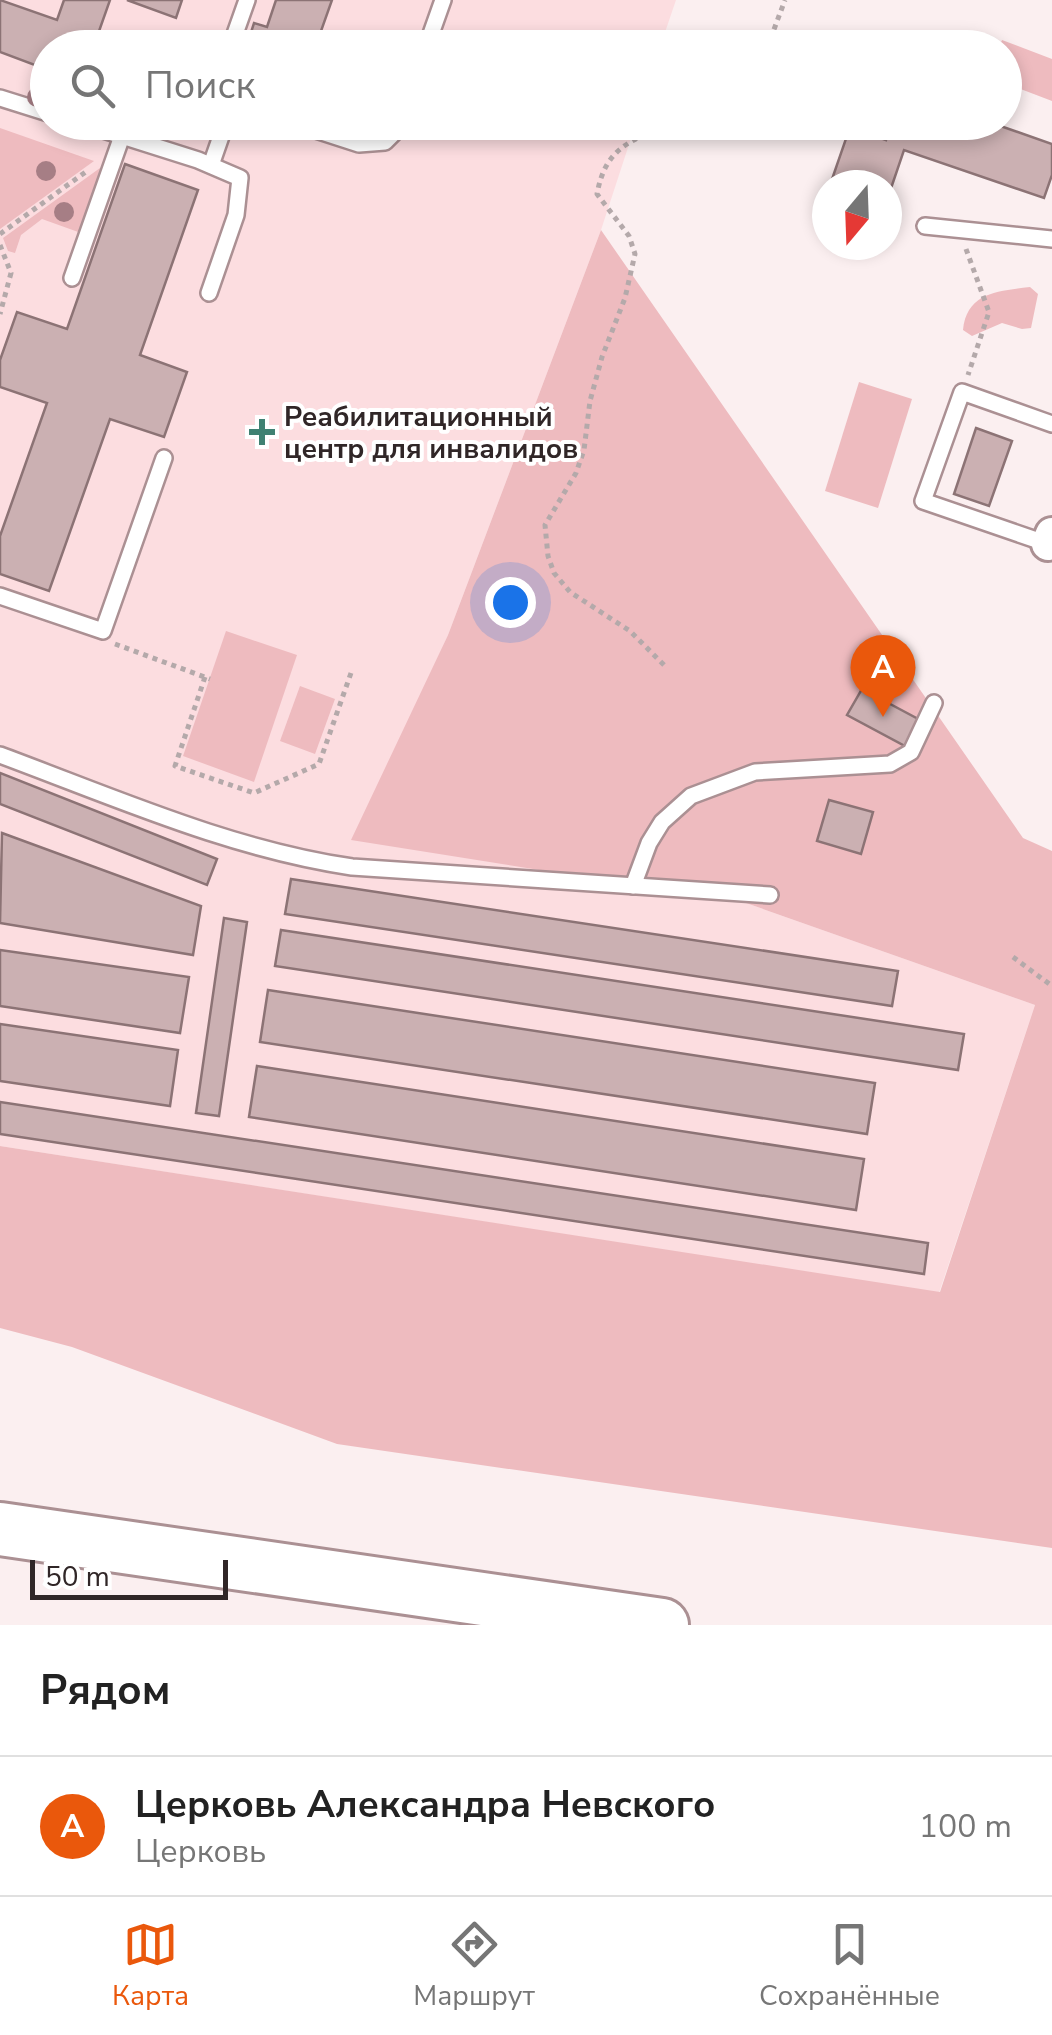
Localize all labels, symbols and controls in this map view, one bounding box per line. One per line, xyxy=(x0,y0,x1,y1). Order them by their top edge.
search box xyxy=(30,30,1022,140)
icon: search xyxy=(65,58,120,113)
text: Поиск xyxy=(145,60,255,111)
north arrow xyxy=(812,170,902,260)
place label: Реабилитационный центр для инвалидов xyxy=(284,398,578,468)
marker: Реабилитационный центр для инвалидов xyxy=(249,419,275,445)
your location xyxy=(485,577,536,628)
pin: A xyxy=(850,634,916,717)
scale bar xyxy=(30,1555,228,1600)
text: 50 m xyxy=(45,1558,110,1596)
text: Рядом xyxy=(40,1662,170,1719)
text: Церковь Александра Невского xyxy=(135,1779,715,1830)
text: A xyxy=(61,1805,84,1848)
text: 100 m xyxy=(919,1805,1012,1848)
text: Церковь xyxy=(135,1830,266,1873)
tab: Карта xyxy=(112,1917,189,2015)
tab: Маршрут xyxy=(413,1917,535,2015)
tab: Сохранённые xyxy=(759,1917,940,2015)

